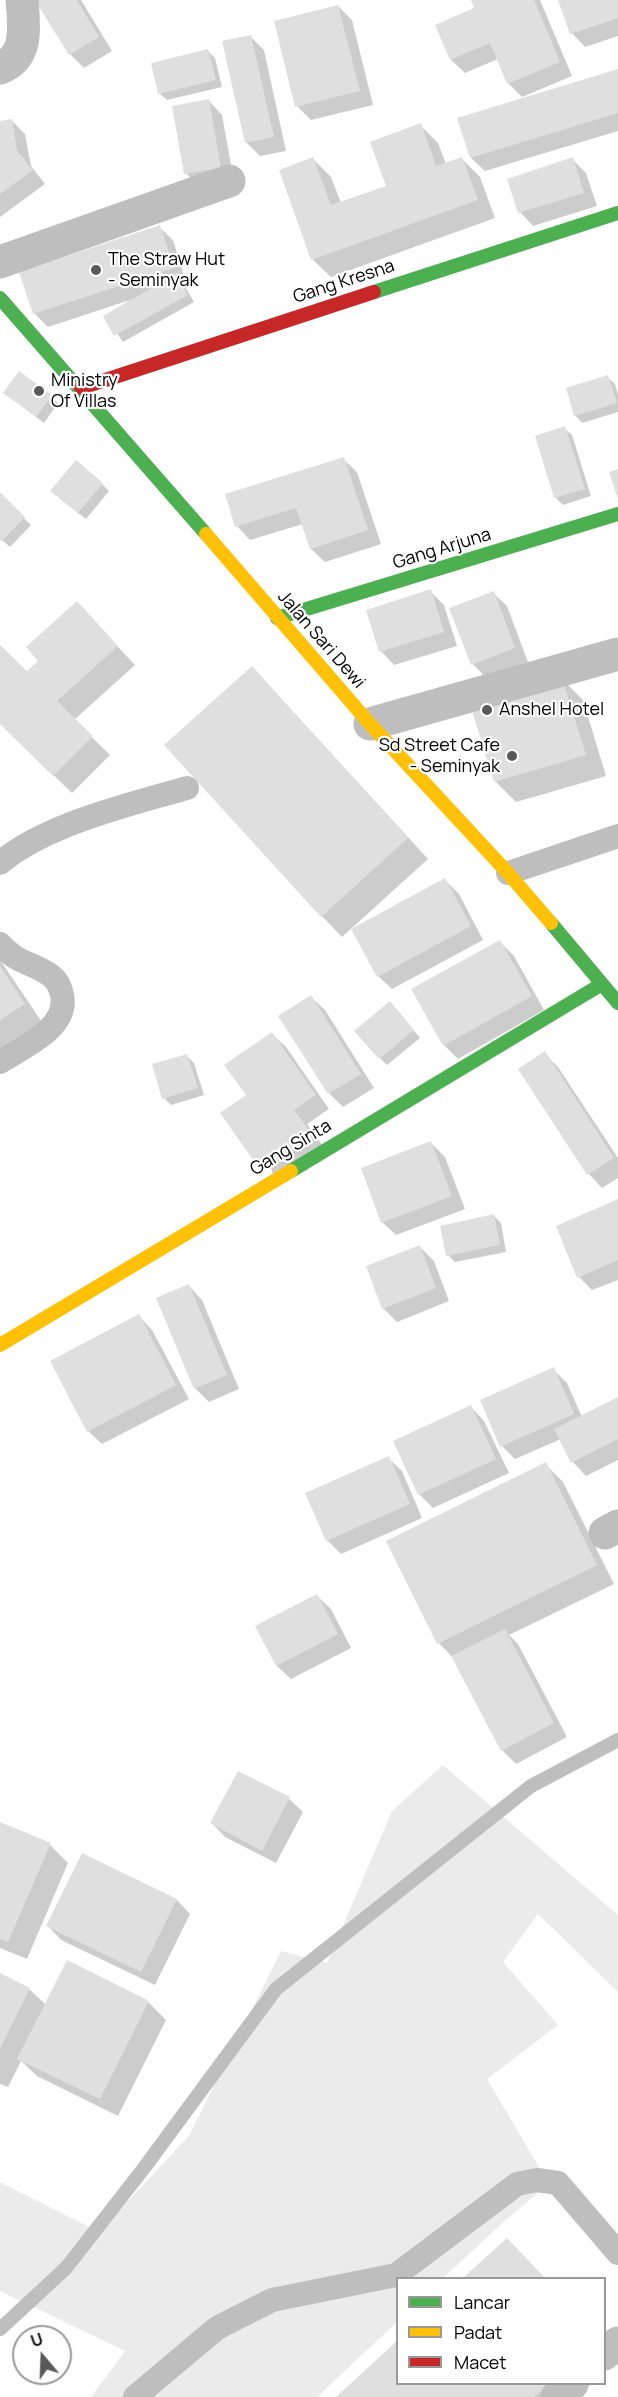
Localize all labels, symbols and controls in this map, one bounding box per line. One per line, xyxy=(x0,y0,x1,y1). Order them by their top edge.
place label: The Straw Hut - Seminyak xyxy=(108,249,225,292)
street label: Gang Kresna xyxy=(291,255,397,309)
marker: The Straw Hut - Seminyak xyxy=(89,263,103,277)
place label: Ministry Of Villas xyxy=(51,370,118,412)
marker: Ministry Of Villas xyxy=(32,384,46,398)
street label: Gang Arjuna xyxy=(390,524,494,574)
street label: Jalan Sari Dewi xyxy=(273,587,369,693)
place label: Anshel Hotel xyxy=(499,699,604,721)
marker: Anshel Hotel xyxy=(480,703,494,717)
place label: Sd Street Cafe - Seminyak xyxy=(379,735,500,777)
marker: Sd Street Cafe - Seminyak xyxy=(505,749,519,763)
street label: Gang Sinta xyxy=(247,1115,335,1181)
legend xyxy=(396,2277,606,2385)
text: Lancar xyxy=(454,2290,510,2314)
text: Padat xyxy=(454,2320,502,2344)
north arrow xyxy=(12,2325,72,2385)
text: U xyxy=(28,2328,46,2352)
text: Macet xyxy=(454,2350,507,2374)

